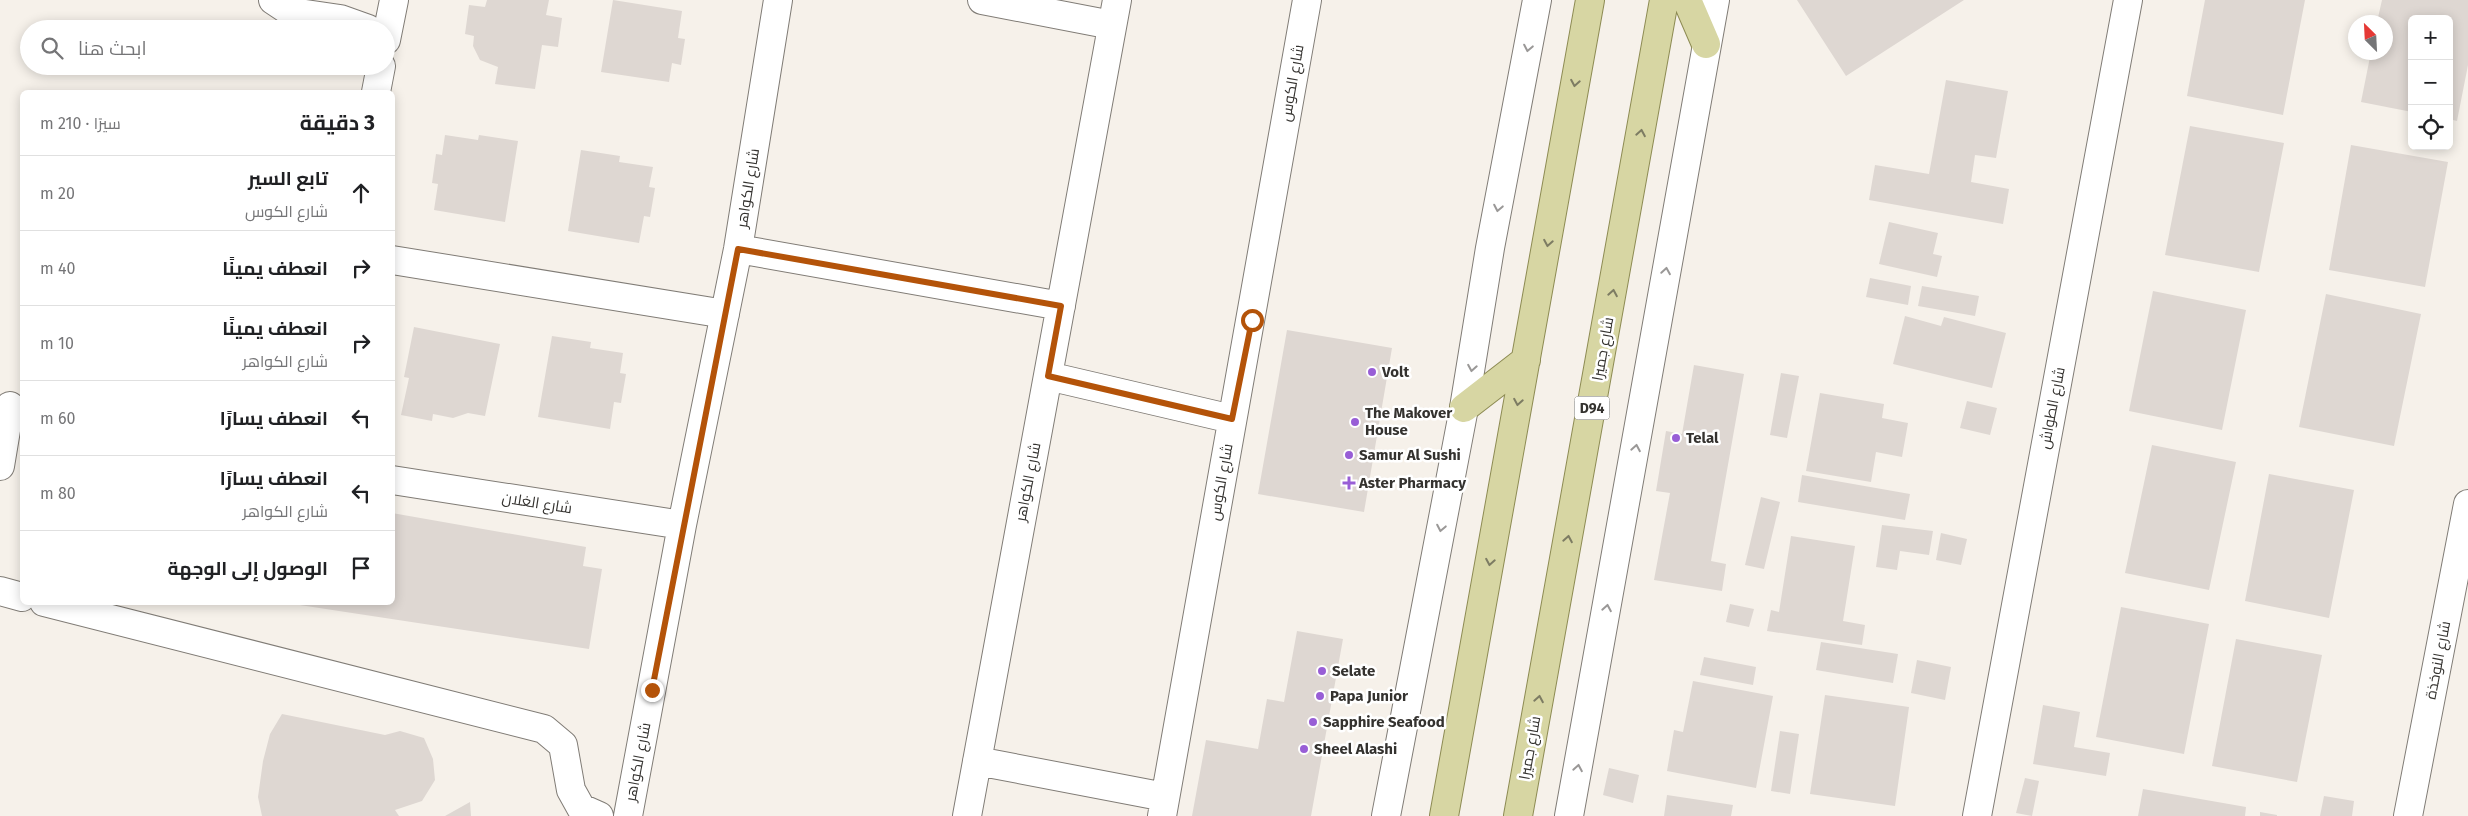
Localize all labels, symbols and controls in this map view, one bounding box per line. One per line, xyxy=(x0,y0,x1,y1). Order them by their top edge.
north arrow xyxy=(2348,15,2393,60)
map controls xyxy=(2408,15,2453,150)
button: + xyxy=(2408,15,2453,60)
search box xyxy=(20,20,395,75)
icon: search xyxy=(38,34,66,62)
text: ابحث هنا xyxy=(78,37,147,60)
street label: شارع الكوس xyxy=(1276,43,1310,123)
one-way arrow xyxy=(1524,43,1534,52)
button: − xyxy=(2408,60,2453,105)
one-way arrow xyxy=(1571,78,1581,87)
button: locate xyxy=(2408,105,2453,150)
text: 3 دقيقة xyxy=(300,110,375,136)
text: سيرًا · 210 m xyxy=(40,114,121,133)
one-way arrow xyxy=(1635,129,1645,138)
street label: شارع الكواهر xyxy=(733,147,765,230)
text: تابع السير xyxy=(248,167,328,190)
icon: ahead xyxy=(347,179,375,207)
text: 20 m xyxy=(40,184,75,203)
text: شارع الكوس xyxy=(245,202,328,221)
one-way arrow xyxy=(1493,203,1504,212)
one-way arrow xyxy=(1543,238,1553,247)
icon: right xyxy=(347,254,375,282)
text: انعطف يمينًا xyxy=(222,257,328,280)
text: 40 m xyxy=(40,259,75,278)
one-way arrow xyxy=(1660,266,1670,275)
one-way arrow xyxy=(1607,289,1617,298)
route start xyxy=(1241,309,1264,332)
street label: شارع جميرا xyxy=(1589,316,1619,383)
text: انعطف يمينًا xyxy=(222,317,328,340)
icon: right xyxy=(347,329,375,357)
text: 10 m xyxy=(40,334,74,353)
text: شارع الكواهر xyxy=(242,352,328,371)
place label: Volt xyxy=(1381,363,1409,381)
one-way arrow xyxy=(1467,363,1477,372)
street label: شارع الطواش xyxy=(2035,365,2071,451)
marker: Volt xyxy=(1366,366,1378,378)
road number: D94 xyxy=(1574,396,1610,419)
one-way arrow xyxy=(1514,398,1524,407)
icon: left xyxy=(347,404,375,432)
place label: The Makover House xyxy=(1365,404,1453,439)
text: انعطف يسارًا xyxy=(220,407,328,430)
text: 60 m xyxy=(40,409,75,428)
marker: The Makover House xyxy=(1349,416,1361,428)
place label: Telal xyxy=(1686,429,1719,447)
marker: Telal xyxy=(1670,432,1682,444)
street label: شارع الكواهر xyxy=(1011,441,1046,524)
street label: شارع الكوس xyxy=(1205,442,1239,522)
one-way arrow xyxy=(1630,444,1640,453)
place label: Samur Al Sushi xyxy=(1359,446,1461,464)
marker: Samur Al Sushi xyxy=(1343,449,1355,461)
text: انعطف يسارًا xyxy=(220,467,328,490)
place label: Aster Pharmacy xyxy=(1358,474,1466,492)
marker: Aster Pharmacy xyxy=(1343,477,1355,489)
icon: left xyxy=(347,479,375,507)
text: 80 m xyxy=(40,484,76,503)
street label: شارع الغلان xyxy=(500,489,573,519)
text: شارع الكواهر xyxy=(242,502,328,521)
one-way arrow xyxy=(1437,523,1447,532)
one-way arrow xyxy=(1562,535,1573,544)
icon: arrive xyxy=(347,554,375,582)
text: الوصول إلى الوجهة xyxy=(168,557,328,580)
one-way arrow xyxy=(1485,558,1495,567)
one-way arrow xyxy=(1601,604,1612,613)
street label: شارع النوخذة xyxy=(2422,619,2456,701)
place label: Selate xyxy=(1332,662,1375,680)
marker: Selate xyxy=(1316,665,1328,677)
route end xyxy=(641,679,664,702)
place label: Papa Junior xyxy=(1330,687,1409,705)
marker: Papa Junior xyxy=(1314,690,1326,702)
one-way arrow xyxy=(1533,695,1543,704)
place label: Sapphire Seafood xyxy=(1323,713,1445,731)
street label: شارع جميرا xyxy=(1516,715,1546,782)
marker: Sapphire Seafood xyxy=(1307,716,1319,728)
street label: شارع الكواهر xyxy=(621,721,656,804)
place label: Sheel Alashi xyxy=(1314,740,1397,758)
marker: Sheel Alashi xyxy=(1298,743,1310,755)
one-way arrow xyxy=(1572,764,1583,772)

